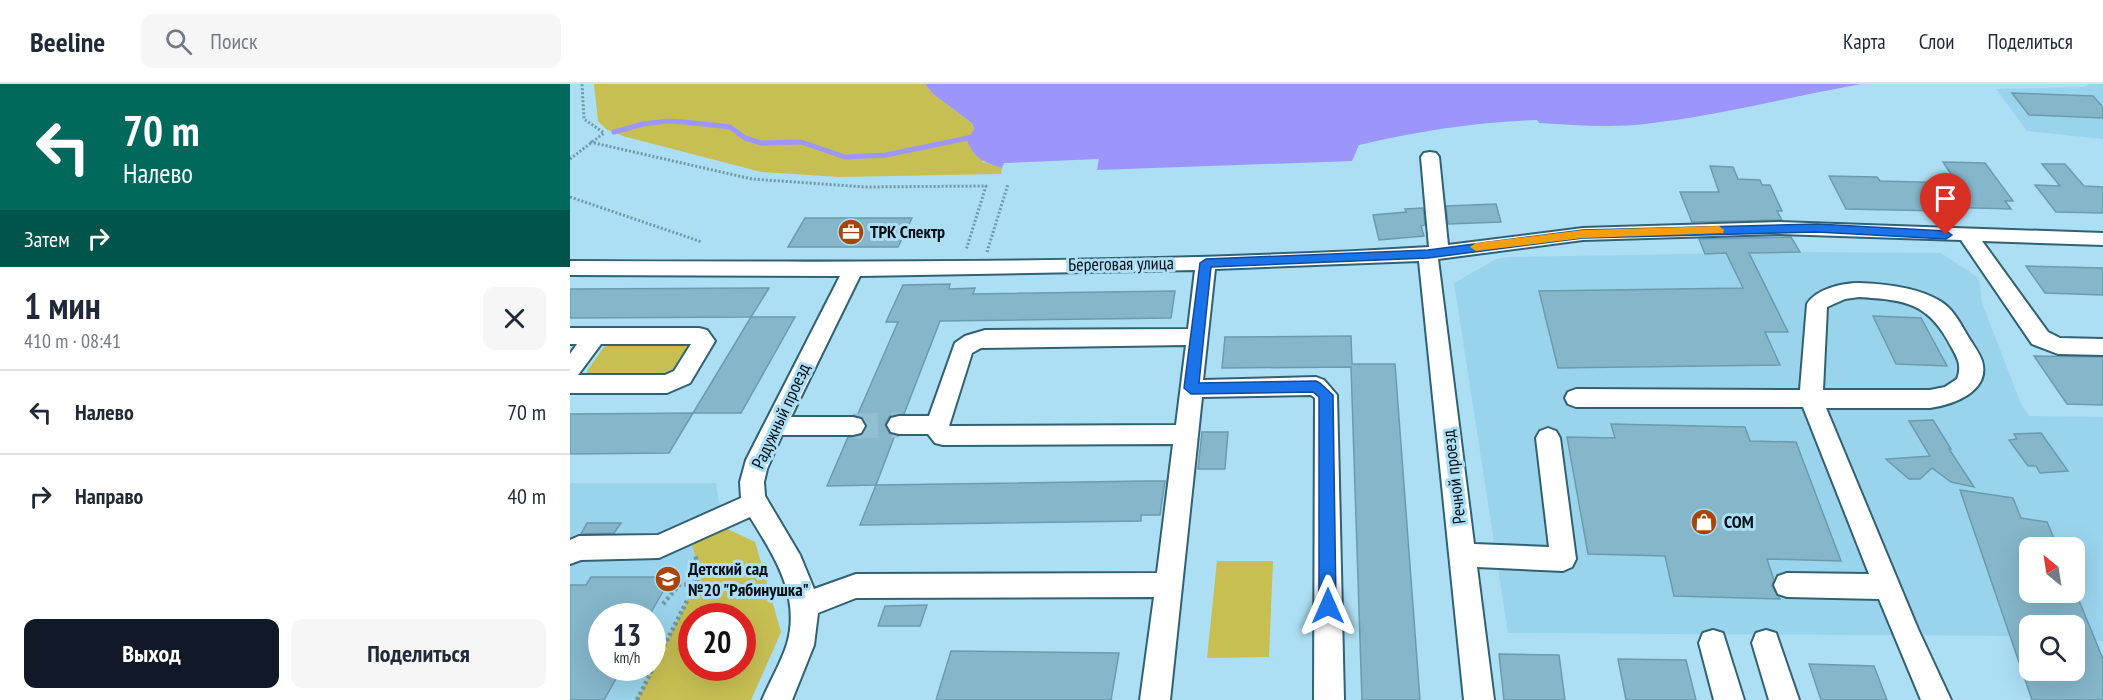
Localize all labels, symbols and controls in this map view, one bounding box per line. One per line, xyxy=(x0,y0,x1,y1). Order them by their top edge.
search box xyxy=(141,14,561,68)
text: Beeline xyxy=(30,23,105,60)
icon: search xyxy=(162,25,195,58)
text: Поиск xyxy=(210,27,257,55)
text: Карта xyxy=(1843,28,1886,55)
text: Слои xyxy=(1919,28,1954,55)
text: Поделиться xyxy=(1987,28,2073,55)
text: 70 m xyxy=(123,103,200,158)
icon: left xyxy=(24,108,102,186)
text: Налево xyxy=(123,156,193,190)
pin xyxy=(1920,173,1971,235)
icon: arrive xyxy=(1929,182,1962,215)
office icon: ТРК Спектр xyxy=(836,217,866,247)
place label: ТРК Спектр xyxy=(870,220,945,243)
icon: right xyxy=(82,222,115,255)
text: Затем xyxy=(24,225,70,253)
street label: Береговая улица xyxy=(1068,251,1174,276)
text: 1 мин xyxy=(24,282,101,329)
button: close xyxy=(483,287,546,350)
text: 410 m · 08:41 xyxy=(24,328,121,354)
street label: Радужный проезд xyxy=(746,359,815,472)
icon: left xyxy=(24,396,57,429)
text: Налево xyxy=(75,398,134,426)
text: 70 m xyxy=(507,398,546,426)
street label: Речной проезд xyxy=(1436,429,1471,525)
icon: right xyxy=(24,480,57,513)
text: Направо xyxy=(75,482,143,510)
text: 40 m xyxy=(507,482,546,510)
shop icon: СОМ xyxy=(1689,507,1719,537)
place label: СОМ xyxy=(1724,510,1754,533)
north arrow xyxy=(2019,537,2085,603)
map controls xyxy=(2019,537,2085,681)
place label: Детский сад №20 "Рябинушка" xyxy=(688,557,809,601)
school or university icon: Детский сад №20 "Рябинушка" xyxy=(653,564,683,594)
position arrow xyxy=(1296,574,1360,638)
speed limit sign: 20 xyxy=(678,603,756,681)
text: 13 xyxy=(613,615,641,654)
button: search xyxy=(2019,615,2085,681)
button: Выход xyxy=(24,619,279,688)
button: Поделиться xyxy=(291,619,546,688)
text: km/h xyxy=(614,648,640,667)

